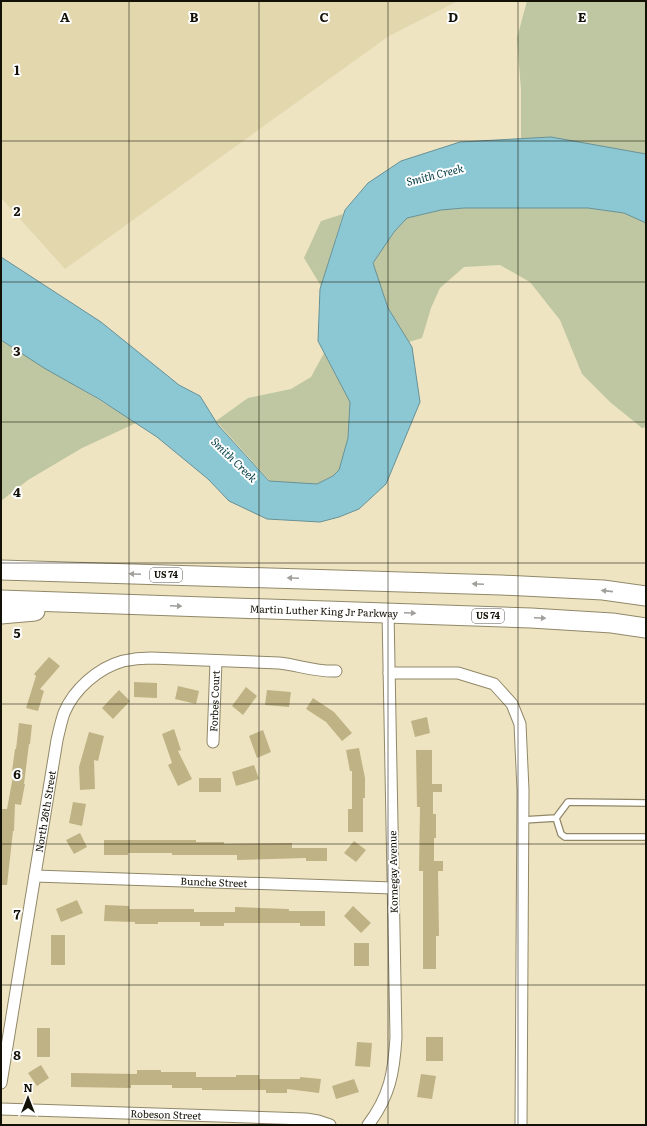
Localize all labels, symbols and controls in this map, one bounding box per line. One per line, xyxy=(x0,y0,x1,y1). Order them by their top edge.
text: A xyxy=(60,7,70,26)
text: B xyxy=(190,7,199,26)
text: C xyxy=(319,7,329,26)
text: D xyxy=(448,7,458,26)
text: E xyxy=(578,7,587,26)
text: 1 xyxy=(14,60,20,79)
water label: Smith Creek xyxy=(404,159,465,189)
text: 2 xyxy=(14,201,21,220)
text: 3 xyxy=(13,341,21,360)
water label: Smith Creek xyxy=(208,433,261,485)
text: 4 xyxy=(13,482,21,501)
road number: US 74 xyxy=(150,568,182,582)
one-way arrow xyxy=(129,570,141,577)
one-way arrow xyxy=(287,575,299,582)
one-way arrow xyxy=(472,581,484,588)
one-way arrow xyxy=(601,588,613,594)
street label: Martin Luther King Jr Parkway xyxy=(249,600,399,620)
one-way arrow xyxy=(170,603,183,609)
one-way arrow xyxy=(404,609,416,616)
road number: US 74 xyxy=(472,609,504,623)
one-way arrow xyxy=(534,615,547,621)
text: 5 xyxy=(13,623,21,642)
street label: Forbes Court xyxy=(205,670,223,732)
text: 6 xyxy=(13,764,21,783)
street label: North 26th Street xyxy=(31,769,59,854)
street label: Kornegay Avenue xyxy=(384,830,401,914)
street label: Bunche Street xyxy=(180,873,248,890)
text: 7 xyxy=(13,904,21,923)
text: 8 xyxy=(13,1045,21,1064)
north arrow xyxy=(8,1078,48,1118)
text: N xyxy=(23,1079,33,1095)
street label: Robeson Street xyxy=(130,1105,202,1123)

